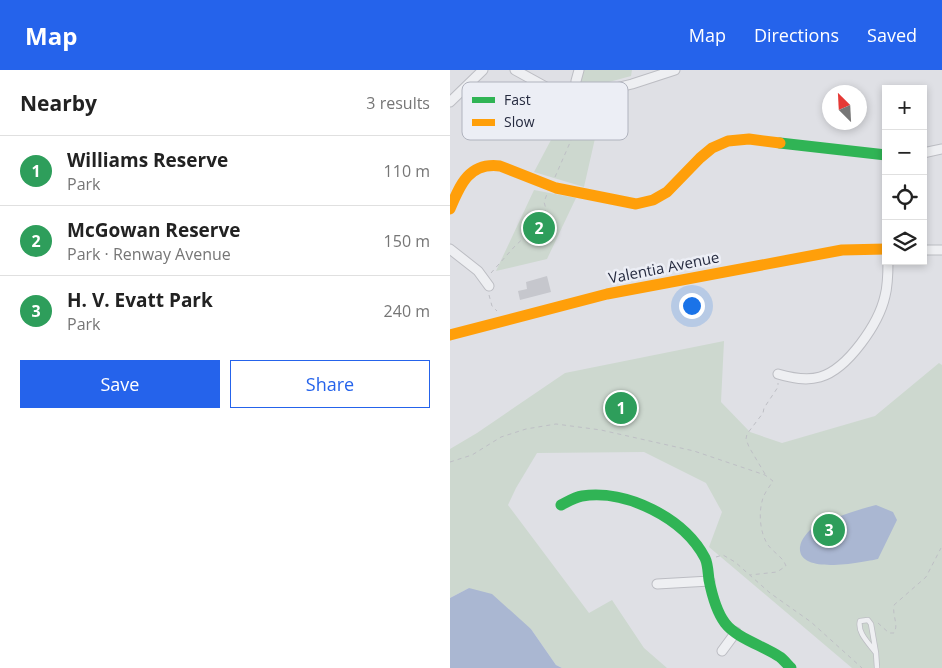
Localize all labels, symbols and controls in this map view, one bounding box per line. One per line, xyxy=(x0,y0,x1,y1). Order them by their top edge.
text: Map xyxy=(25,19,77,52)
text: Map xyxy=(689,23,726,47)
text: Directions xyxy=(754,23,839,47)
text: Saved xyxy=(867,23,917,47)
legend xyxy=(462,82,628,140)
north arrow xyxy=(822,85,867,130)
map controls xyxy=(882,85,927,265)
button: + xyxy=(882,85,927,130)
text: Nearby xyxy=(20,89,97,117)
text: Fast xyxy=(504,90,531,109)
text: 3 results xyxy=(366,92,430,114)
text: Slow xyxy=(504,112,535,131)
button: − xyxy=(882,130,927,175)
text: Williams Reserve xyxy=(67,147,228,173)
text: 1 xyxy=(31,160,41,182)
text: 110 m xyxy=(384,160,430,182)
text: Park xyxy=(67,173,100,195)
button: locate xyxy=(882,175,927,220)
pin: 2 xyxy=(523,209,555,247)
text: McGowan Reserve xyxy=(67,217,240,243)
button: layers xyxy=(882,220,927,265)
text: 2 xyxy=(31,230,41,252)
text: 150 m xyxy=(384,230,430,252)
text: Park · Renway Avenue xyxy=(67,243,231,265)
street label: Valentia Avenue xyxy=(607,246,721,288)
text: H. V. Evatt Park xyxy=(67,287,213,313)
your location xyxy=(679,293,705,319)
text: 3 xyxy=(31,300,41,322)
text: 240 m xyxy=(384,300,430,322)
text: Park xyxy=(67,313,100,335)
button: Save xyxy=(20,360,220,408)
button: Share xyxy=(230,360,430,408)
pin: 1 xyxy=(605,389,637,427)
pin: 3 xyxy=(813,511,845,549)

